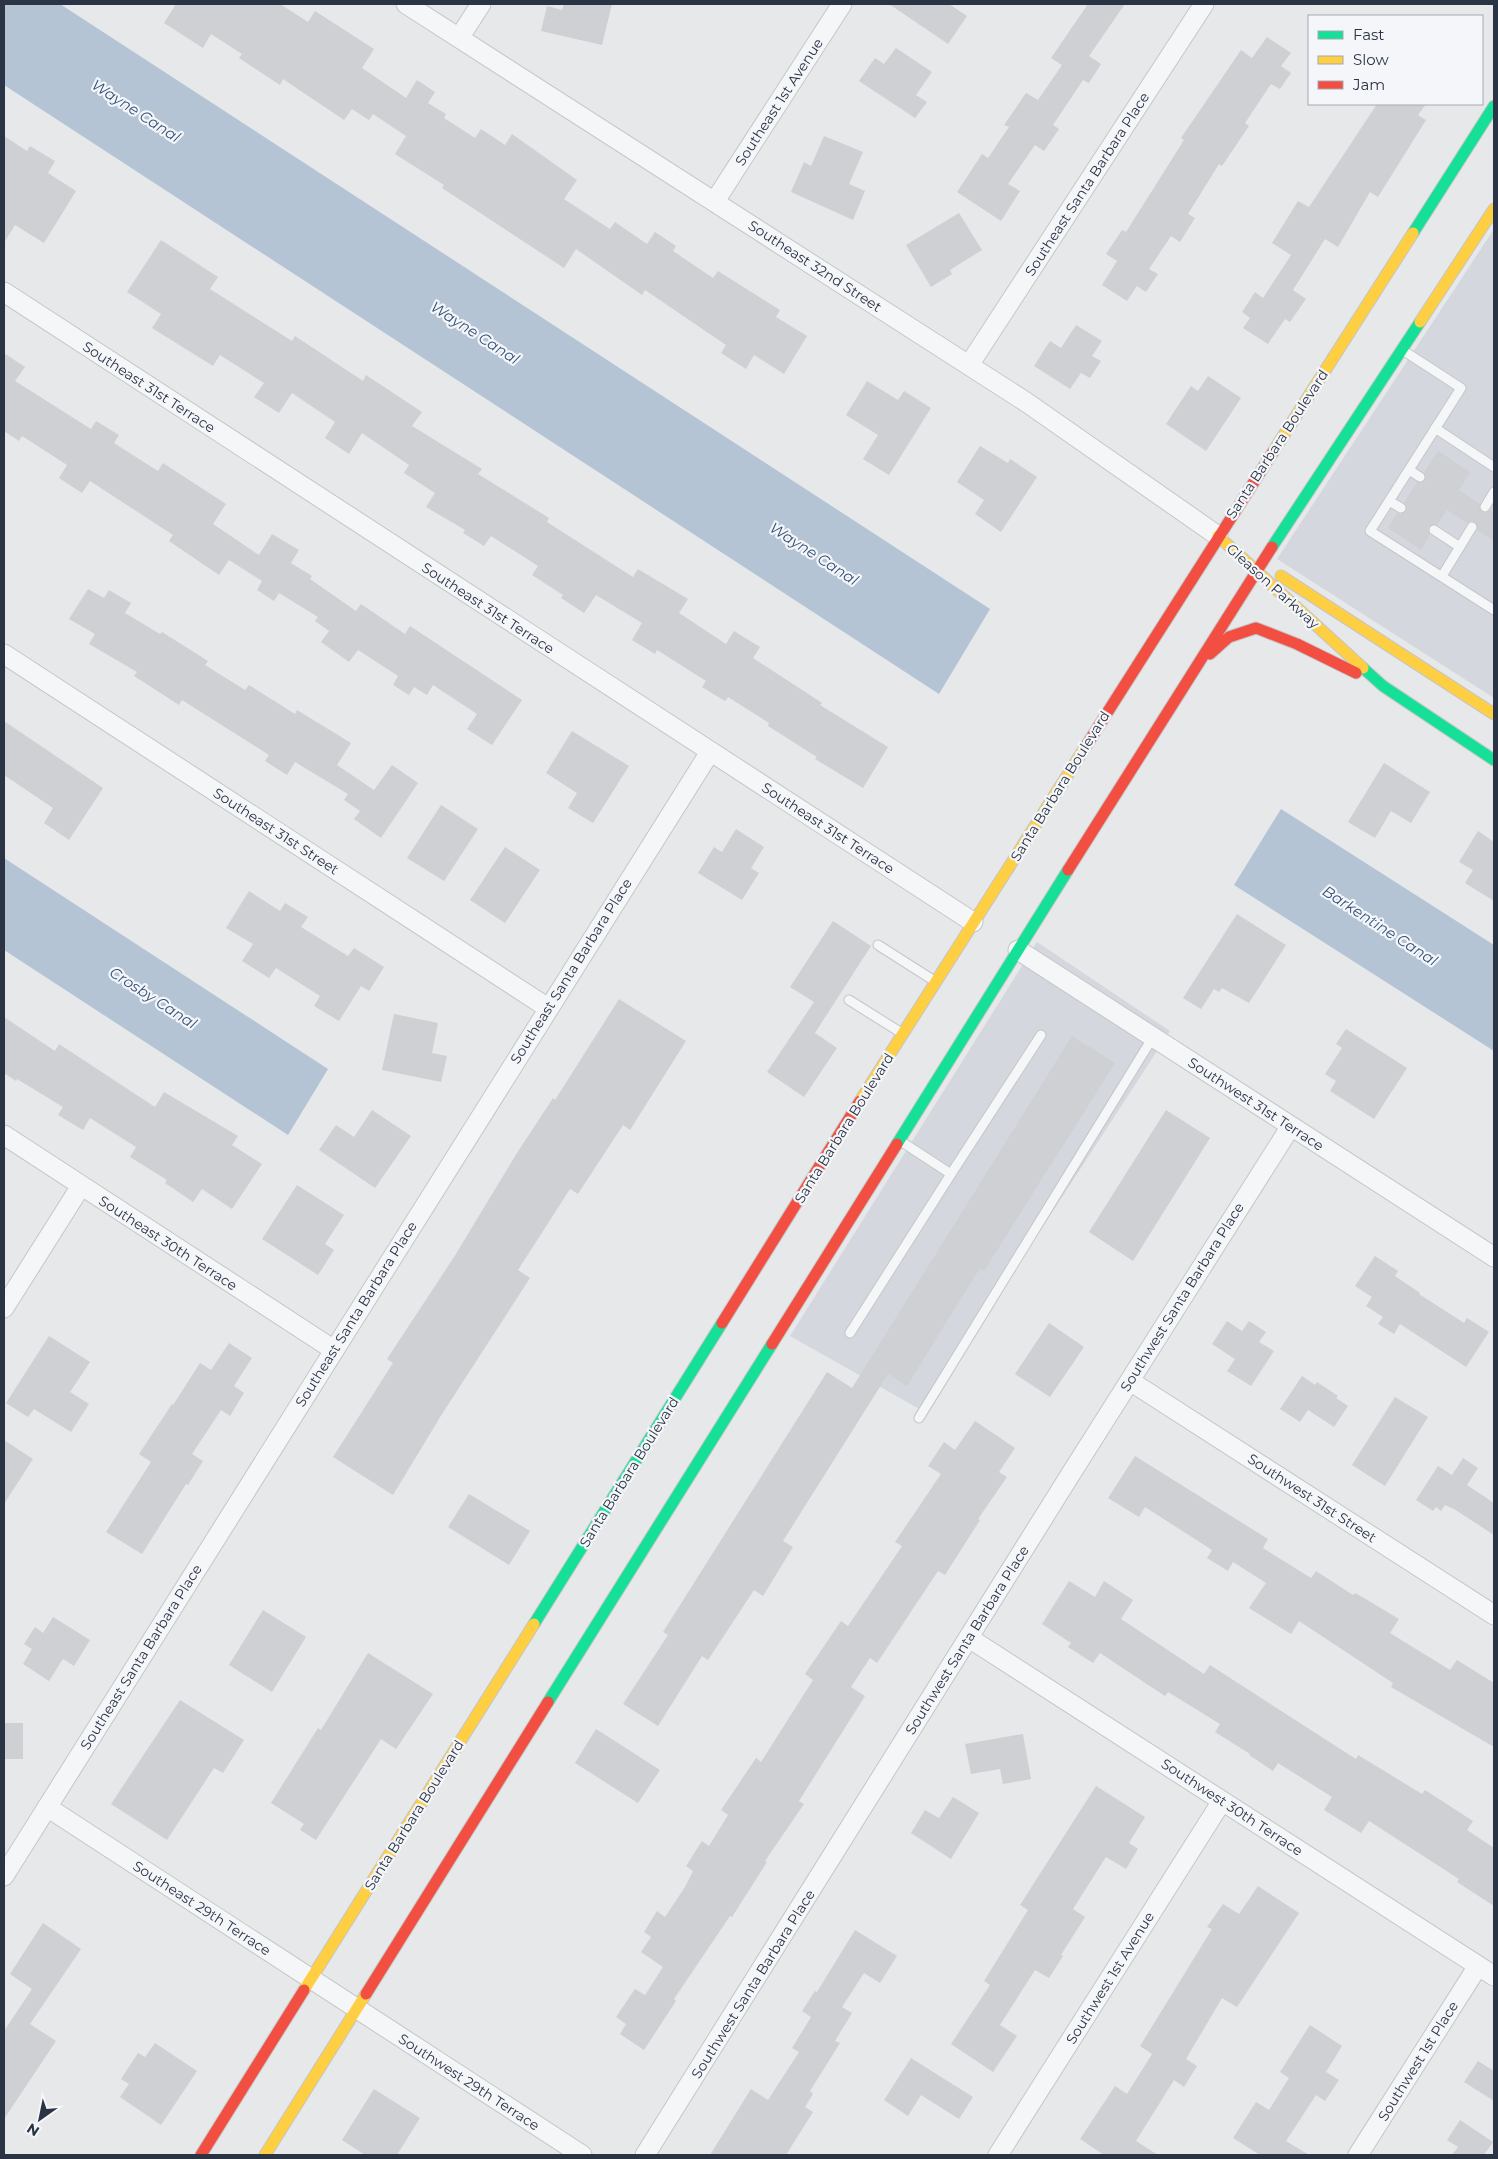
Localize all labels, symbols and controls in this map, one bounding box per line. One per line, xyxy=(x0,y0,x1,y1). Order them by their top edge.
legend xyxy=(1308,15,1483,105)
text: Fast xyxy=(1353,25,1384,44)
street label: Southeast 1st Avenue xyxy=(731,35,827,169)
text: Slow xyxy=(1353,50,1389,69)
water label: Wayne Canal xyxy=(88,75,184,146)
text: Jam xyxy=(1352,75,1385,94)
street label: Southeast Santa Barbara Place xyxy=(1021,89,1153,279)
street label: Southeast 32nd Street xyxy=(745,216,885,316)
water label: Wayne Canal xyxy=(427,297,523,368)
street label: Southeast 31st Terrace xyxy=(79,337,219,437)
street label: Santa Barbara Boulevard xyxy=(1222,366,1332,522)
water label: Wayne Canal xyxy=(766,518,862,589)
street label: Gleason Parkway xyxy=(1223,539,1324,633)
street label: Southeast 31st Terrace xyxy=(418,558,558,658)
street label: Santa Barbara Boulevard xyxy=(1006,707,1114,865)
street label: Southeast 31st Terrace xyxy=(758,778,898,878)
street label: Southeast 31st Street xyxy=(210,784,342,879)
street label: Southeast Santa Barbara Place xyxy=(506,875,636,1067)
water label: Barkentine Canal xyxy=(1319,881,1441,970)
water label: Crosby Canal xyxy=(106,962,201,1033)
street label: Santa Barbara Boulevard xyxy=(790,1049,898,1207)
street label: Southwest 31st Terrace xyxy=(1185,1053,1327,1155)
street label: Southeast 30th Terrace xyxy=(95,1191,241,1295)
street label: Southwest Santa Barbara Place xyxy=(1116,1199,1248,1395)
street label: Southeast Santa Barbara Place xyxy=(291,1218,421,1410)
street label: Santa Barbara Boulevard xyxy=(575,1393,683,1551)
street label: Southwest 31st Street xyxy=(1244,1450,1380,1547)
street label: Southwest Santa Barbara Place xyxy=(901,1542,1033,1738)
street label: Southeast Santa Barbara Place xyxy=(76,1561,206,1753)
street label: Santa Barbara Boulevard xyxy=(360,1736,468,1894)
street label: Southwest 30th Terrace xyxy=(1158,1754,1306,1860)
street label: Southeast 29th Terrace xyxy=(130,1857,274,1959)
street label: Southwest Santa Barbara Place xyxy=(687,1886,819,2082)
street label: Southwest 1st Avenue xyxy=(1062,1909,1158,2047)
street label: Southwest 1st Place xyxy=(1374,1998,1462,2124)
street label: Southwest 29th Terrace xyxy=(395,2030,543,2134)
north arrow xyxy=(15,2094,65,2144)
text: N xyxy=(23,2119,43,2141)

